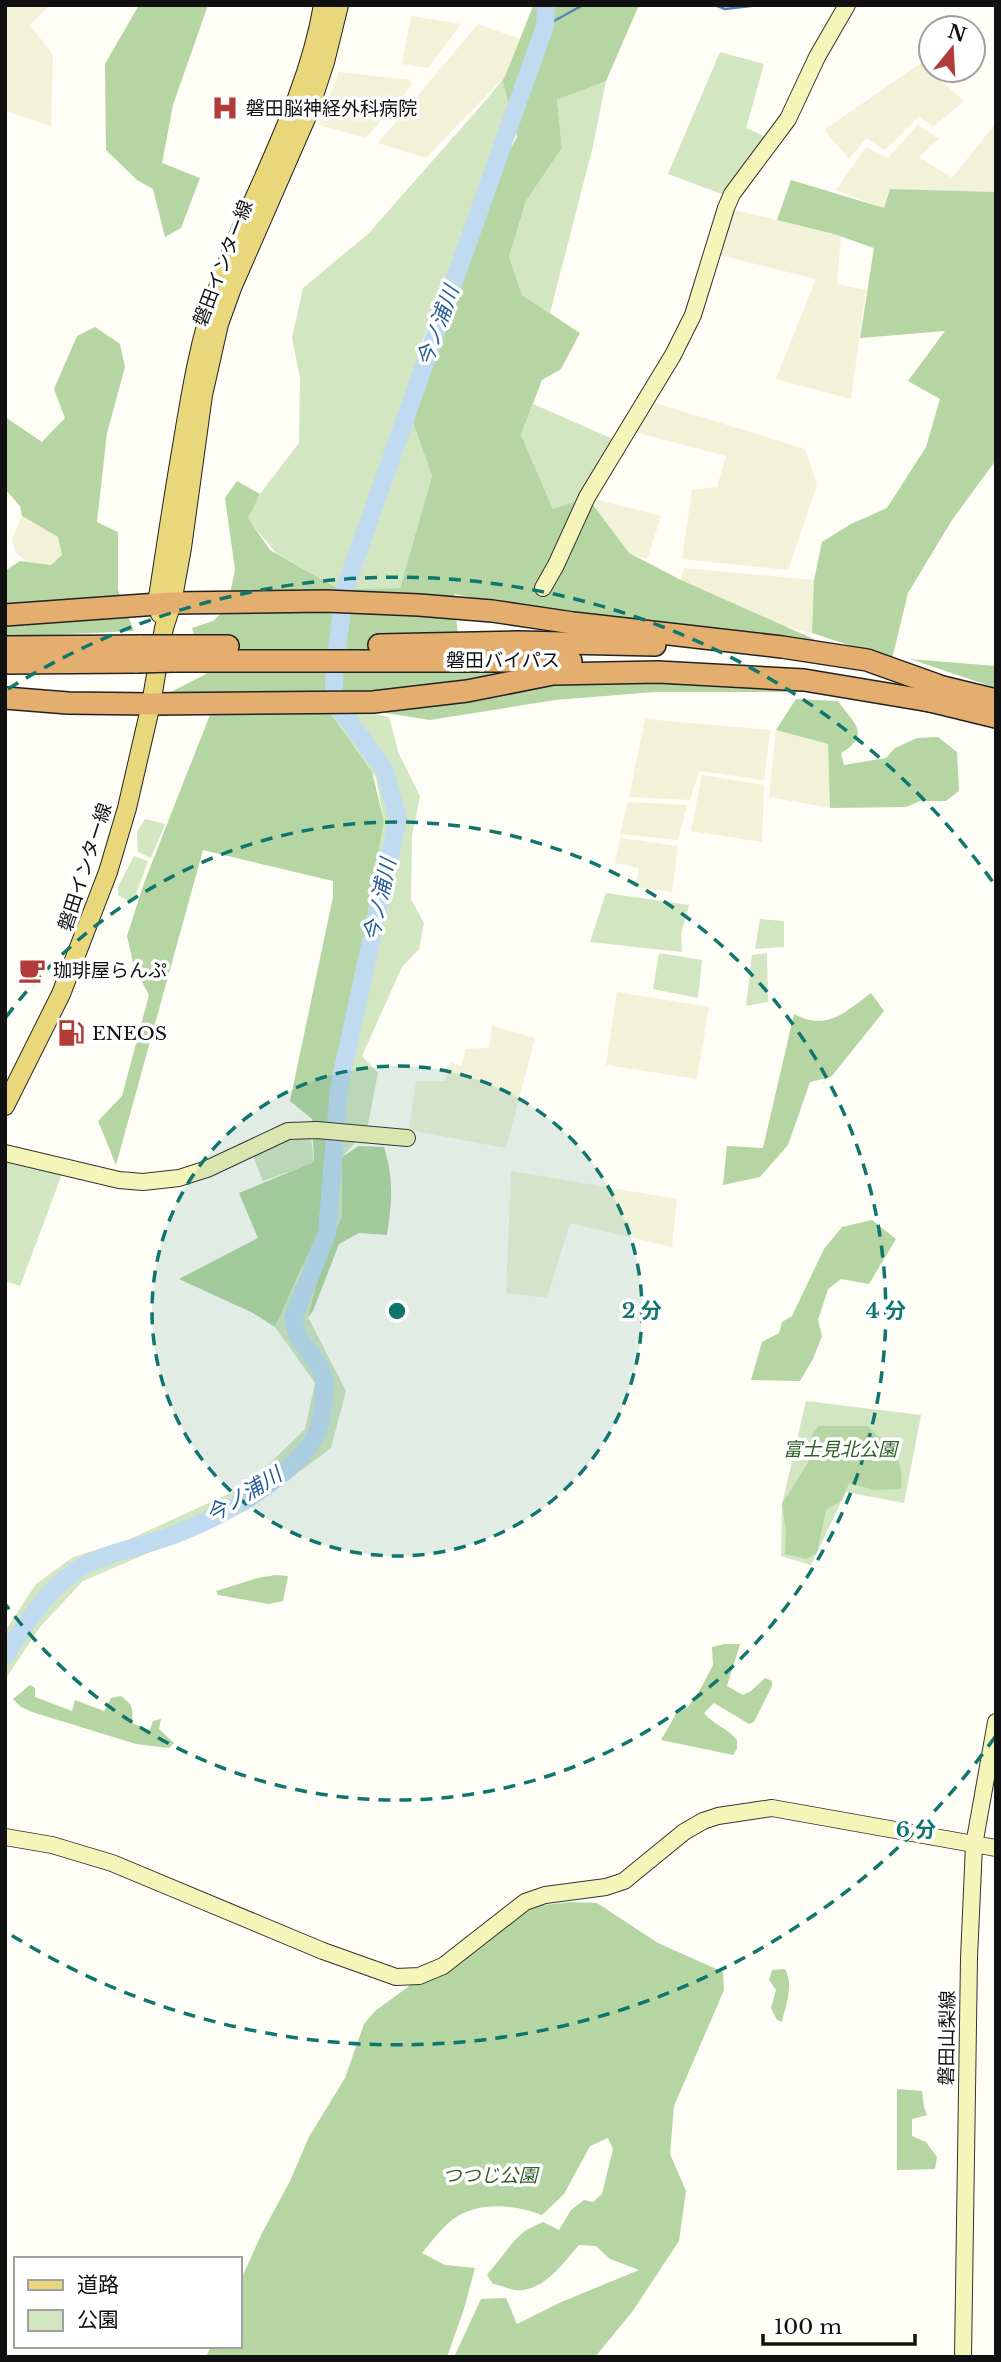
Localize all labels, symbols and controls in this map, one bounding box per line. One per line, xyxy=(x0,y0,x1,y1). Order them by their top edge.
north arrow xyxy=(917,14,987,84)
text: N xyxy=(945,20,969,47)
hospital icon: 磐田脳神経外科病院 xyxy=(210,93,240,123)
place label: 磐田脳神経外科病院 xyxy=(246,97,417,120)
street label: 磐田インター線 xyxy=(188,197,258,329)
water label: 今ノ浦川 xyxy=(411,280,465,370)
street label: 磐田バイパス xyxy=(446,649,560,672)
street label: 磐田インター線 xyxy=(54,800,116,934)
water label: 今ノ浦川 xyxy=(359,854,402,944)
cafe icon: 珈琲屋らんぷ xyxy=(17,955,47,985)
place label: 珈琲屋らんぷ xyxy=(53,959,167,982)
fuel station icon: ENEOS xyxy=(56,1018,86,1048)
place label: ENEOS xyxy=(92,1022,167,1045)
text: 2 分 xyxy=(622,1298,662,1324)
text: 4 分 xyxy=(866,1298,906,1324)
centre of rings xyxy=(385,1299,409,1323)
park label: 富士見北公園 xyxy=(783,1438,900,1461)
water label: 今ノ浦川 xyxy=(201,1461,288,1528)
text: 6 分 xyxy=(896,1817,936,1843)
street label: 磐田山梨線 xyxy=(935,1990,959,2086)
park label: つつじ公園 xyxy=(442,2164,540,2187)
legend xyxy=(14,2257,242,2348)
text: 道路 xyxy=(77,2272,119,2298)
scale bar xyxy=(763,2302,915,2346)
text: 公園 xyxy=(77,2307,119,2333)
text: 100 m xyxy=(774,2314,842,2340)

